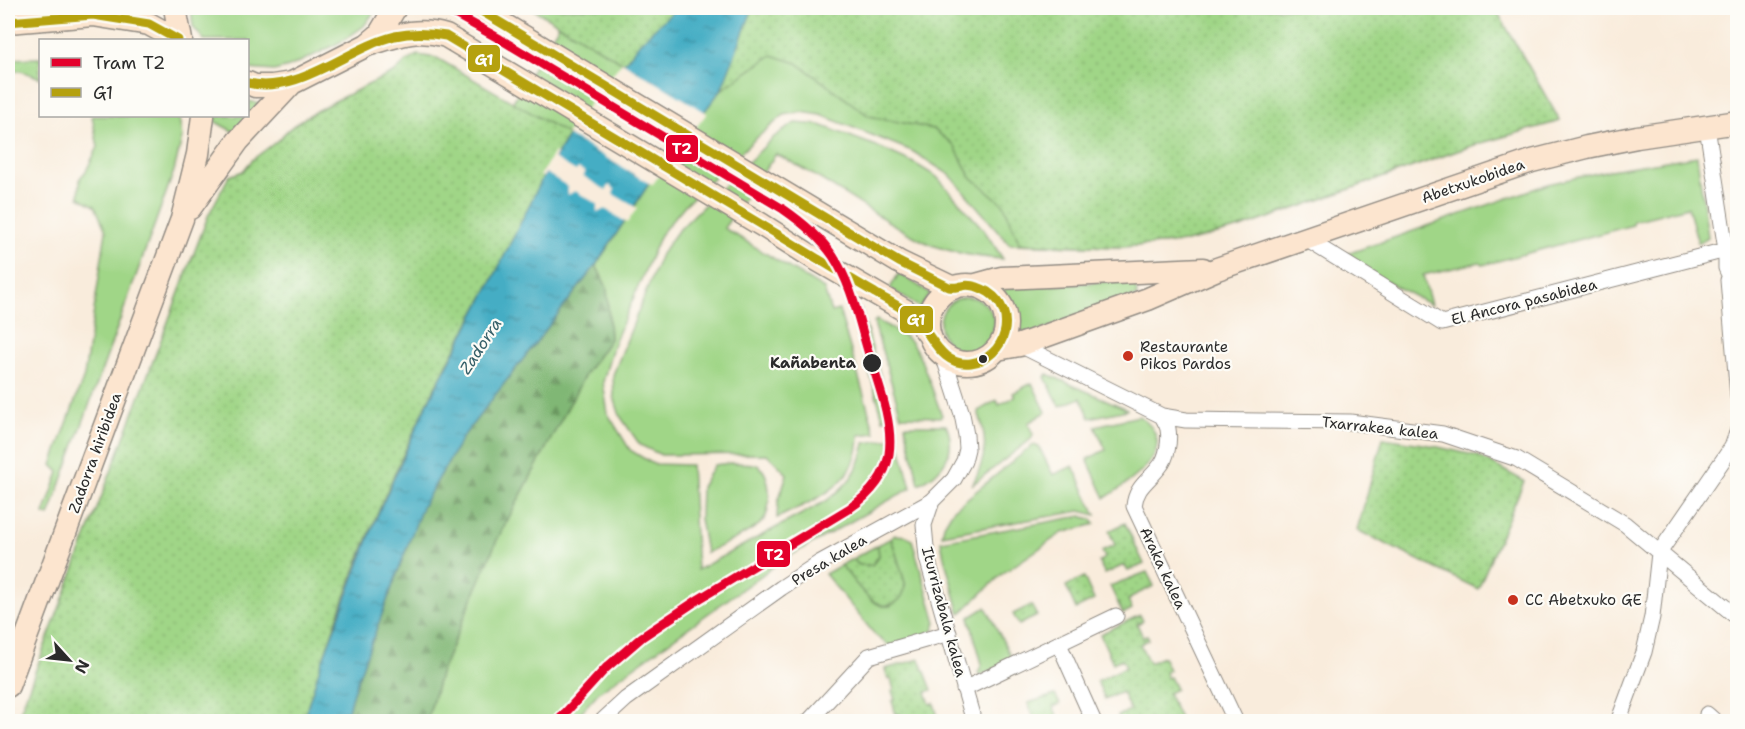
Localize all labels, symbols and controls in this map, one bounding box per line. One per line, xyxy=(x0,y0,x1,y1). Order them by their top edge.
legend xyxy=(39,39,249,117)
line badge: G1 xyxy=(467,44,501,73)
text: G1 xyxy=(474,49,494,70)
text: Tram T2 xyxy=(93,51,165,75)
text: G1 xyxy=(93,81,113,105)
line badge: T2 xyxy=(665,134,699,163)
text: T2 xyxy=(672,138,692,159)
street label: Abetxukobidea xyxy=(1419,154,1528,208)
street label: El Ancora pasabidea xyxy=(1449,274,1600,330)
line badge: G1 xyxy=(899,305,934,334)
text: G1 xyxy=(906,309,926,330)
water label: Zadorra xyxy=(455,314,506,378)
place label: Restaurante Pikos Pardos xyxy=(1140,337,1231,374)
marker: Restaurante Pikos Pardos xyxy=(1121,349,1135,363)
marker: Kañabenta xyxy=(861,352,883,374)
place label: Kañabenta xyxy=(770,353,857,373)
unlabelled marker xyxy=(977,353,989,365)
street label: Zadorra hiribidea xyxy=(64,389,126,516)
street label: Txarrakea kalea xyxy=(1321,412,1440,444)
street label: Araka kalea xyxy=(1135,524,1191,613)
street label: Presa kalea xyxy=(788,529,871,590)
line badge: T2 xyxy=(756,540,791,568)
text: T2 xyxy=(764,544,784,565)
street label: Iturrizabala kalea xyxy=(917,545,971,680)
place label: CC Abetxuko GE xyxy=(1525,590,1642,610)
marker: CC Abetxuko GE xyxy=(1506,593,1520,607)
north arrow xyxy=(39,630,99,690)
text: N xyxy=(70,656,94,677)

